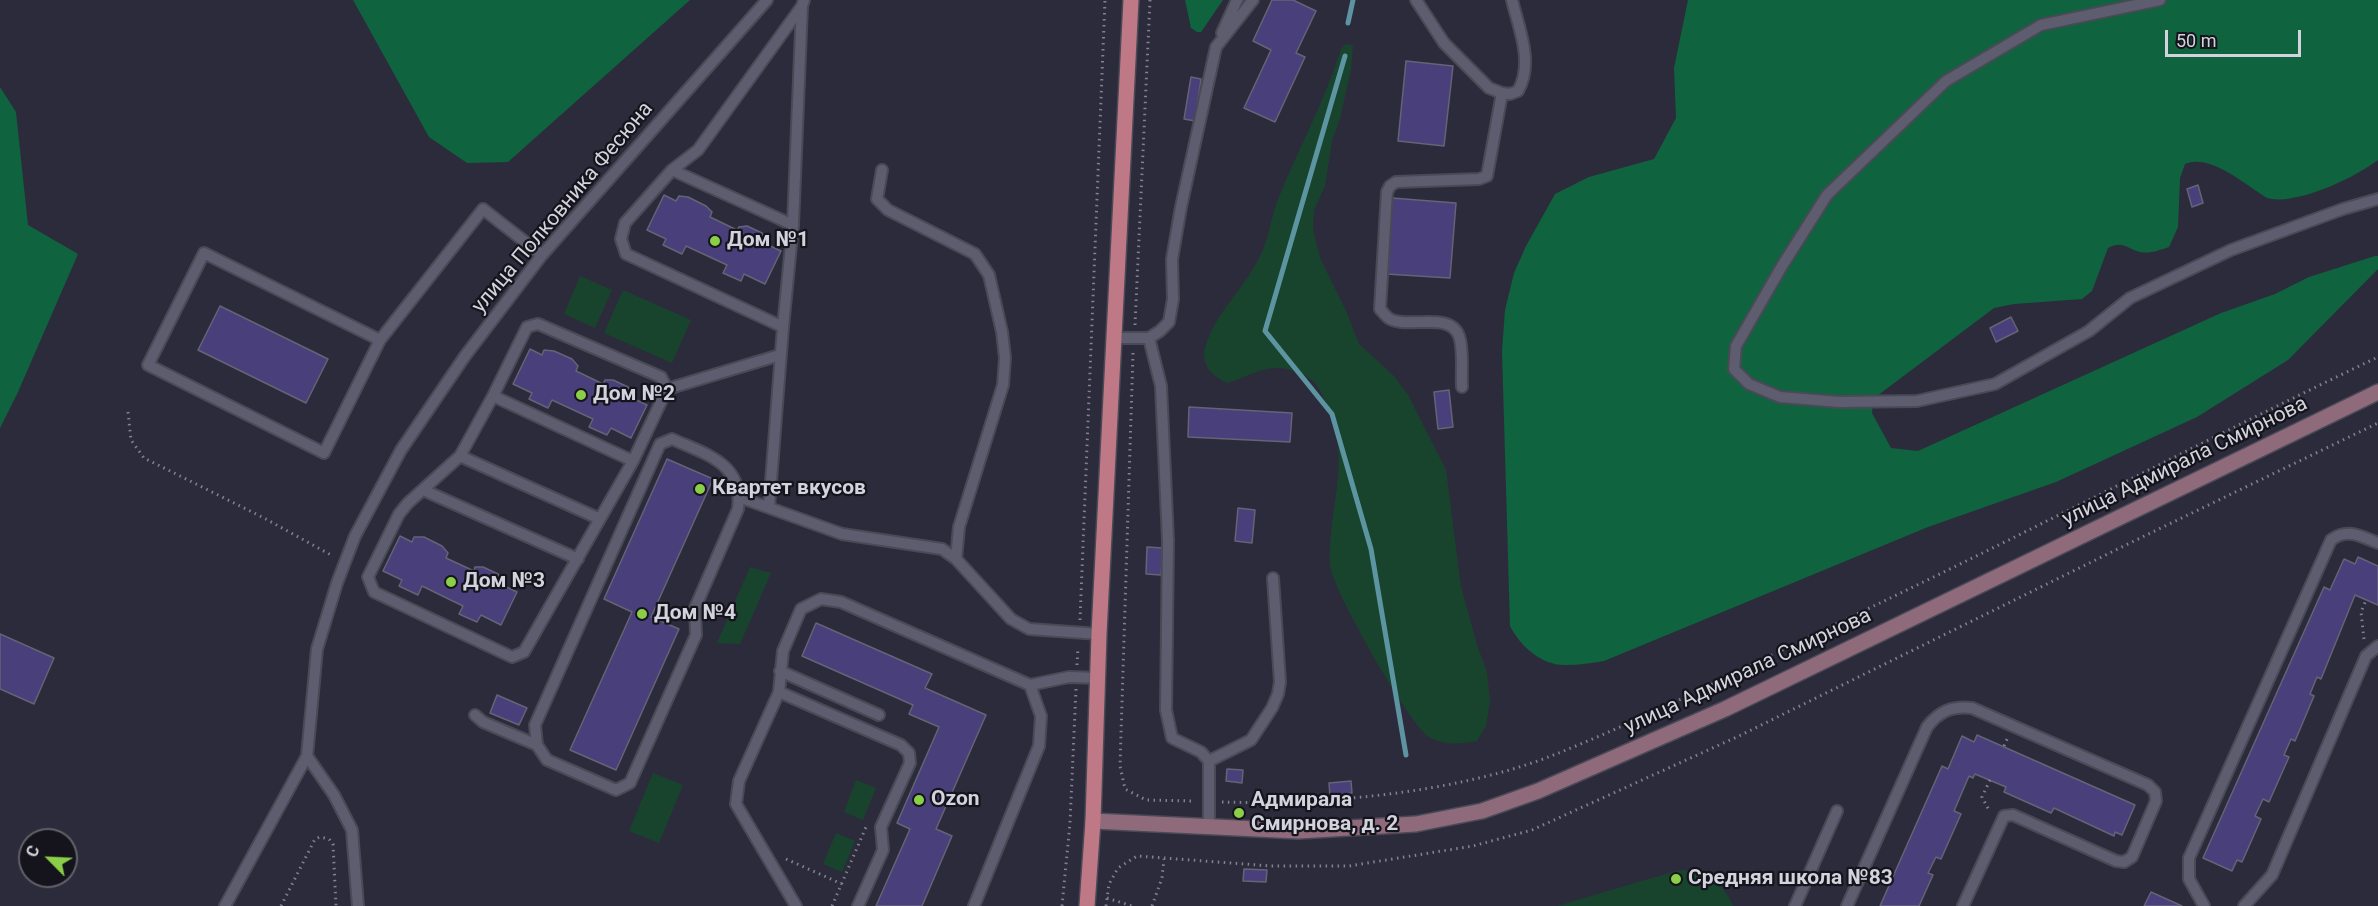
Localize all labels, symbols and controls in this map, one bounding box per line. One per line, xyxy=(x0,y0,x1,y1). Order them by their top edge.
scale bar xyxy=(2168,18,2304,56)
text: 50 m xyxy=(2176,30,2216,51)
street label: улица Полковника Фесюна xyxy=(467,97,659,319)
place label: Дом №1 xyxy=(727,228,809,254)
marker: Дом №1 xyxy=(708,234,722,248)
place label: Дом №2 xyxy=(593,382,675,408)
marker: Дом №2 xyxy=(574,388,588,402)
street label: улица Адмирала Смирнова xyxy=(2058,392,2312,532)
place label: Квартет вкусов xyxy=(712,476,866,502)
marker: Квартет вкусов xyxy=(693,482,707,496)
place label: Дом №3 xyxy=(463,569,545,595)
marker: Дом №3 xyxy=(444,575,458,589)
place label: Дом №4 xyxy=(654,601,736,627)
street label: улица Адмирала Смирнова xyxy=(1621,604,1875,740)
marker: Дом №4 xyxy=(635,607,649,621)
place label: Ozon xyxy=(931,787,980,813)
place label: Адмирала Смирнова, д. 2 xyxy=(1251,788,1398,838)
marker: Ozon xyxy=(912,793,926,807)
marker: Адмирала Смирнова, д. 2 xyxy=(1232,806,1246,820)
north arrow xyxy=(18,828,78,888)
text: С xyxy=(22,843,44,860)
place label: Средняя школа №83 xyxy=(1688,866,1893,892)
marker: Средняя школа №83 xyxy=(1669,872,1683,886)

